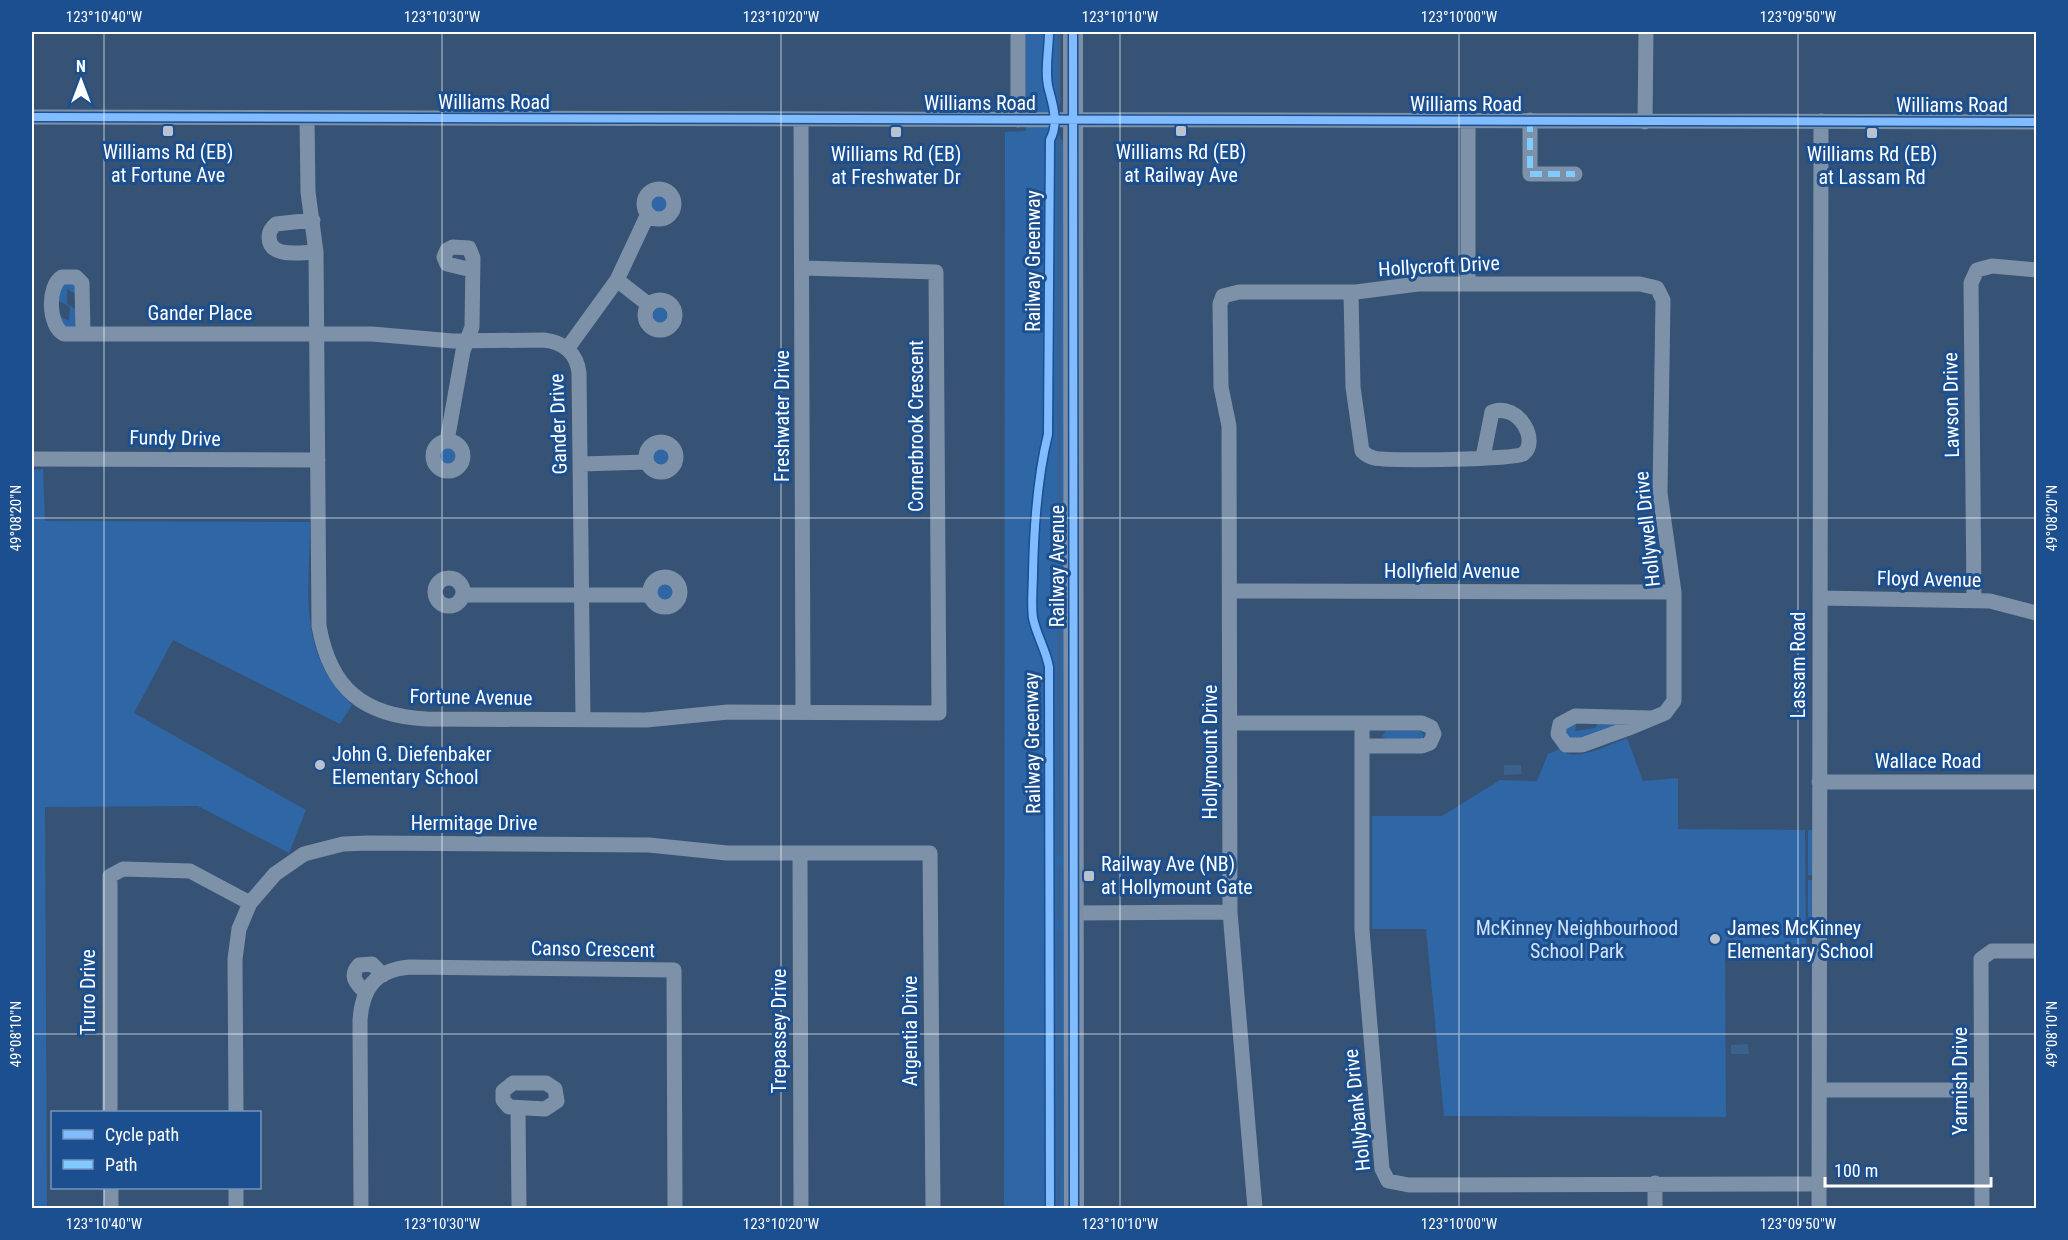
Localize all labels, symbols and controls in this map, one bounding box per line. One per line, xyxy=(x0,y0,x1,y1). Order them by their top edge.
text: 123°10'40"W xyxy=(66,8,143,26)
text: 123°10'30"W xyxy=(404,8,481,26)
text: 123°10'20"W xyxy=(743,8,820,26)
text: 123°10'10"W xyxy=(1082,8,1159,26)
text: 123°10'00"W xyxy=(1421,8,1498,26)
text: 123°09'50"W xyxy=(1760,8,1837,26)
north arrow xyxy=(51,51,111,111)
text: N xyxy=(76,57,86,76)
street label: Williams Road xyxy=(438,90,550,114)
street label: Williams Road xyxy=(924,91,1036,115)
street label: Williams Road xyxy=(1410,92,1522,116)
street label: Williams Road xyxy=(1896,93,2008,117)
marker: Williams Rd (EB) at Fortune Ave xyxy=(161,124,175,138)
marker: Williams Rd (EB) at Railway Ave xyxy=(1174,124,1188,138)
marker: Williams Rd (EB) at Freshwater Dr xyxy=(889,125,903,139)
marker: Williams Rd (EB) at Lassam Rd xyxy=(1865,126,1879,140)
place label: Williams Rd (EB) at Fortune Ave xyxy=(103,140,233,187)
place label: Williams Rd (EB) at Railway Ave xyxy=(1116,140,1246,187)
place label: Williams Rd (EB) at Freshwater Dr xyxy=(831,142,961,189)
place label: Williams Rd (EB) at Lassam Rd xyxy=(1807,142,1937,189)
street label: Railway Greenway xyxy=(1021,190,1045,332)
street label: Hollycroft Drive xyxy=(1378,251,1500,281)
street label: Gander Place xyxy=(148,301,252,325)
street label: Cornerbrook Crescent xyxy=(904,340,928,512)
street label: Freshwater Drive xyxy=(770,350,794,482)
street label: Lawson Drive xyxy=(1938,352,1964,458)
street label: Gander Drive xyxy=(544,373,572,475)
street label: Fundy Drive xyxy=(129,425,221,451)
street label: Hollywell Drive xyxy=(1629,470,1665,588)
text: 49°08'20"N xyxy=(7,485,25,551)
text: 49°08'20"N xyxy=(2043,485,2061,551)
street label: Railway Avenue xyxy=(1045,505,1069,627)
street label: Hollyfield Avenue xyxy=(1384,559,1520,583)
street label: Floyd Avenue xyxy=(1877,566,1981,592)
street label: Lassam Road xyxy=(1786,612,1810,718)
street label: Railway Greenway xyxy=(1019,672,1045,814)
street label: Fortune Avenue xyxy=(409,684,533,710)
street label: Hollymount Drive xyxy=(1198,685,1222,819)
place label: John G. Diefenbaker Elementary School xyxy=(332,742,492,789)
street label: Wallace Road xyxy=(1875,749,1981,773)
marker: John G. Diefenbaker Elementary School xyxy=(313,758,327,772)
street label: Hermitage Drive xyxy=(411,811,537,835)
place label: Railway Ave (NB) at Hollymount Gate xyxy=(1101,852,1253,899)
marker: Railway Ave (NB) at Hollymount Gate xyxy=(1082,869,1096,883)
park label: McKinney Neighbourhood School Park xyxy=(1476,916,1678,963)
place label: James McKinney Elementary School xyxy=(1727,916,1874,963)
marker: James McKinney Elementary School xyxy=(1708,932,1722,946)
street label: Canso Crescent xyxy=(531,936,655,962)
street label: Truro Drive xyxy=(76,949,100,1035)
street label: Trepassey Drive xyxy=(767,969,791,1093)
street label: Argentia Drive xyxy=(898,976,922,1086)
text: 49°08'10"N xyxy=(7,1001,25,1067)
text: 49°08'10"N xyxy=(2043,1001,2061,1067)
street label: Yarmish Drive xyxy=(1948,1027,1972,1135)
street label: Hollybank Drive xyxy=(1339,1048,1375,1172)
legend xyxy=(51,1111,261,1189)
text: Cycle path xyxy=(105,1124,179,1145)
scale bar xyxy=(1825,1150,1992,1188)
text: Path xyxy=(105,1154,138,1175)
text: 100 m xyxy=(1834,1160,1878,1181)
text: 123°10'40"W xyxy=(66,1215,143,1233)
text: 123°10'30"W xyxy=(404,1215,481,1233)
text: 123°10'20"W xyxy=(743,1215,820,1233)
text: 123°10'10"W xyxy=(1082,1215,1159,1233)
text: 123°10'00"W xyxy=(1421,1215,1498,1233)
text: 123°09'50"W xyxy=(1760,1215,1837,1233)

